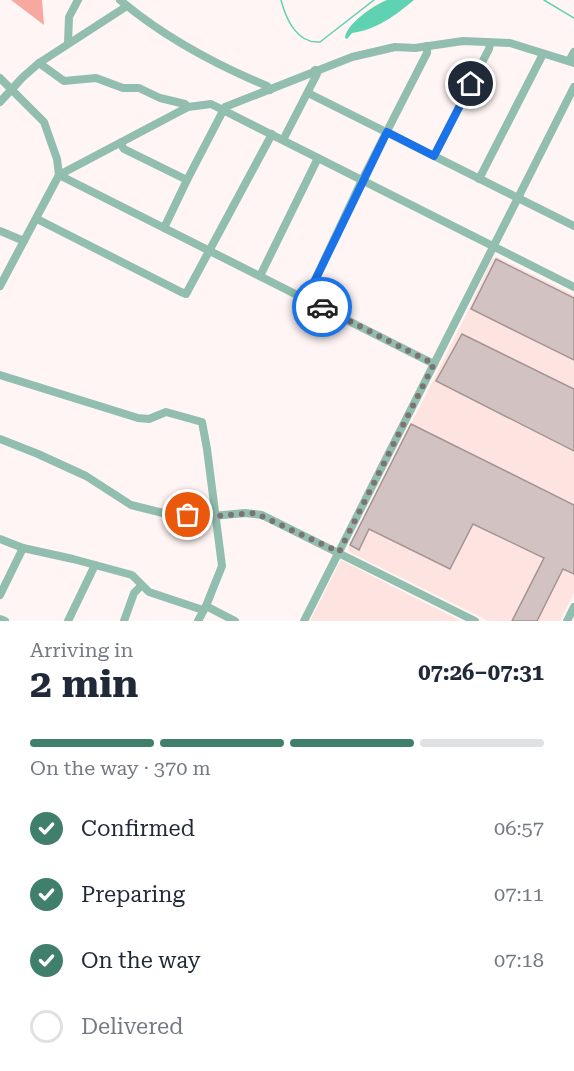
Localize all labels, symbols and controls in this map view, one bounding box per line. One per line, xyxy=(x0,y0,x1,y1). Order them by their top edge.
pin xyxy=(445,58,496,109)
icon: home xyxy=(454,67,487,100)
courier xyxy=(292,277,352,337)
icon: car xyxy=(306,291,339,324)
pin xyxy=(162,489,213,540)
icon: bag xyxy=(171,498,204,531)
text: Arriving in xyxy=(30,638,133,662)
text: 07:26–07:31 xyxy=(418,660,544,685)
text: 2 min xyxy=(30,661,138,707)
text: On the way · 370 m xyxy=(30,756,211,780)
icon: check xyxy=(30,812,63,845)
text: Confirmed xyxy=(81,816,195,841)
text: 06:57 xyxy=(494,816,544,840)
icon: check xyxy=(30,878,63,911)
text: Preparing xyxy=(81,882,185,907)
text: 07:11 xyxy=(494,882,544,906)
icon: check xyxy=(30,944,63,977)
text: On the way xyxy=(81,948,201,973)
text: 07:18 xyxy=(494,948,544,972)
text: Delivered xyxy=(81,1014,183,1039)

